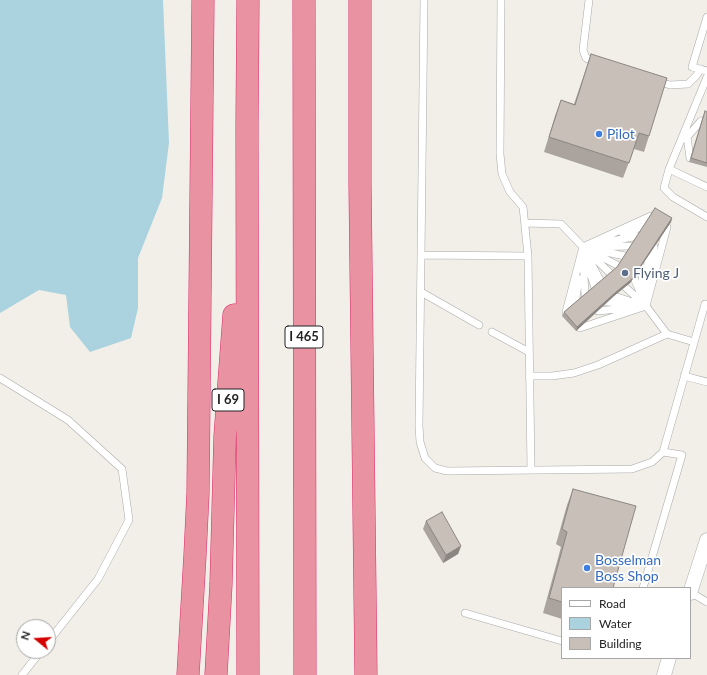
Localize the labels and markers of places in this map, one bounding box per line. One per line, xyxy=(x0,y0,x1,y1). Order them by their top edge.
place label: Pilot xyxy=(607,126,635,142)
marker: Pilot xyxy=(594,129,604,139)
place label: Flying J xyxy=(633,265,679,281)
marker: Flying J xyxy=(620,268,630,278)
place label: Bosselman Boss Shop xyxy=(595,552,661,584)
marker: Bosselman Boss Shop xyxy=(582,563,592,573)

